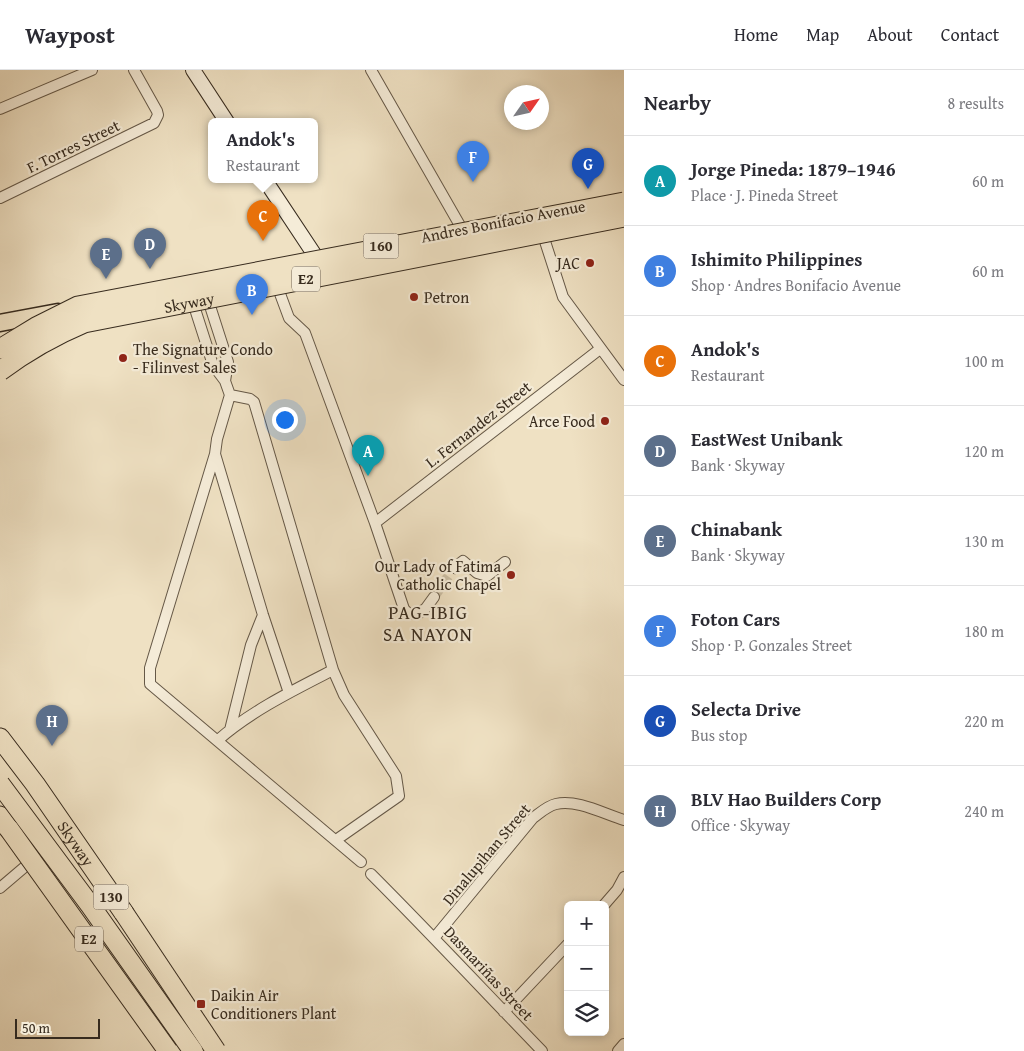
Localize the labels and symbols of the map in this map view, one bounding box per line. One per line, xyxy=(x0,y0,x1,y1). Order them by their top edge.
north arrow xyxy=(504,85,549,130)
street label: F. Torres Street xyxy=(22,113,124,179)
pin: F xyxy=(457,141,489,182)
pin: G xyxy=(572,148,604,189)
street label: Andres Bonifacio Avenue xyxy=(419,193,587,249)
pin: C xyxy=(247,200,279,241)
pin: D xyxy=(134,228,166,269)
road number: 160 xyxy=(364,234,398,258)
pin: E xyxy=(90,238,122,279)
place label: JAC xyxy=(555,251,580,275)
marker: JAC xyxy=(584,257,596,269)
road number: E2 xyxy=(292,266,320,292)
pin: B xyxy=(236,274,268,315)
place label: Petron xyxy=(424,285,469,309)
street label: Skyway xyxy=(162,286,216,319)
marker: Petron xyxy=(408,291,420,303)
place label: The Signature Condo - Filinvest Sales xyxy=(133,337,273,379)
marker: The Signature Condo - Filinvest Sales xyxy=(117,352,129,364)
street label: L. Fernandez Street xyxy=(420,375,537,473)
your location xyxy=(272,407,298,433)
place label: Arce Food xyxy=(529,409,595,433)
marker: Arce Food xyxy=(599,415,611,427)
pin: A xyxy=(352,435,384,476)
place label: Our Lady of Fatima Catholic Chapel xyxy=(375,554,502,596)
marker: Our Lady of Fatima Catholic Chapel xyxy=(505,569,517,581)
district label: PAG-IBIG SA NAYON xyxy=(383,598,473,648)
pin: H xyxy=(36,705,68,746)
street label: Dinalupihan Street xyxy=(436,798,536,910)
street label: Skyway xyxy=(52,816,100,871)
road number: 130 xyxy=(94,884,128,910)
street label: Dasmariñas Street xyxy=(439,920,540,1026)
road number: E2 xyxy=(75,926,103,952)
place label: Daikin Air Conditioners Plant xyxy=(211,983,337,1025)
marker: Daikin Air Conditioners Plant xyxy=(195,998,207,1010)
scale bar xyxy=(15,1016,100,1039)

